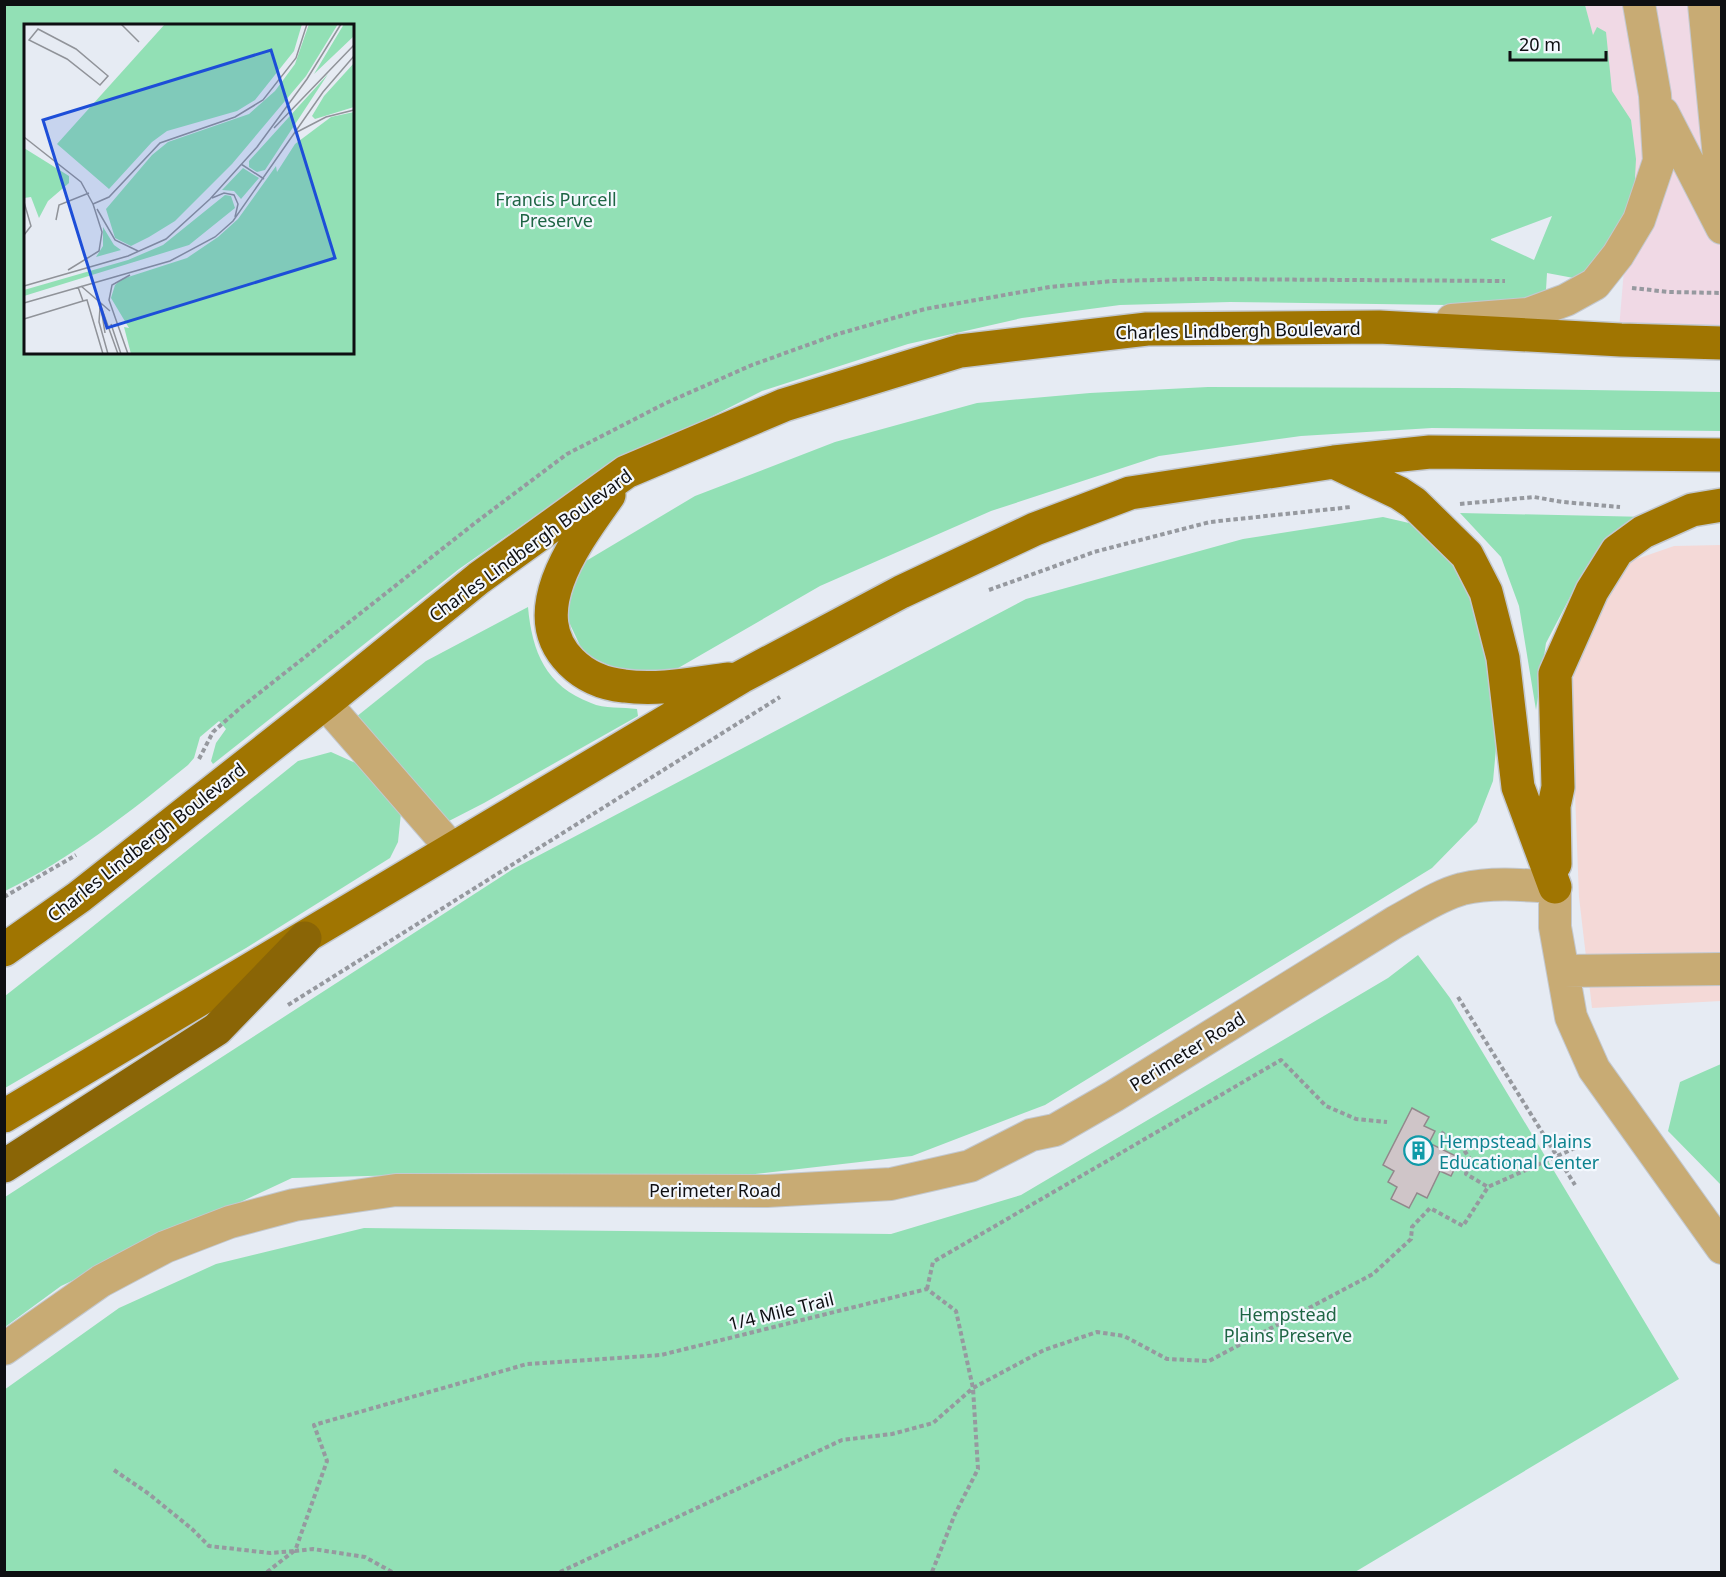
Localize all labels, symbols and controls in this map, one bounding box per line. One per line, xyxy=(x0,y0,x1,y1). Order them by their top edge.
inset map xyxy=(24,24,354,354)
scale bar xyxy=(1510,24,1606,62)
text: 20 m xyxy=(1519,32,1561,56)
park label: Francis Purcell Preserve xyxy=(495,187,617,232)
street label: Charles Lindbergh Boulevard xyxy=(1115,316,1361,344)
street label: Charles Lindbergh Boulevard xyxy=(424,463,636,627)
street label: Charles Lindbergh Boulevard xyxy=(42,757,250,927)
street label: Perimeter Road xyxy=(1125,1006,1249,1096)
place label: Hempstead Plains Educational Center xyxy=(1439,1129,1600,1174)
building icon: Hempstead Plains Educational Center xyxy=(1402,1135,1434,1167)
street label: Perimeter Road xyxy=(649,1178,781,1202)
street label: 1/4 Mile Trail xyxy=(726,1286,836,1336)
park label: Hempstead Plains Preserve xyxy=(1224,1302,1352,1347)

